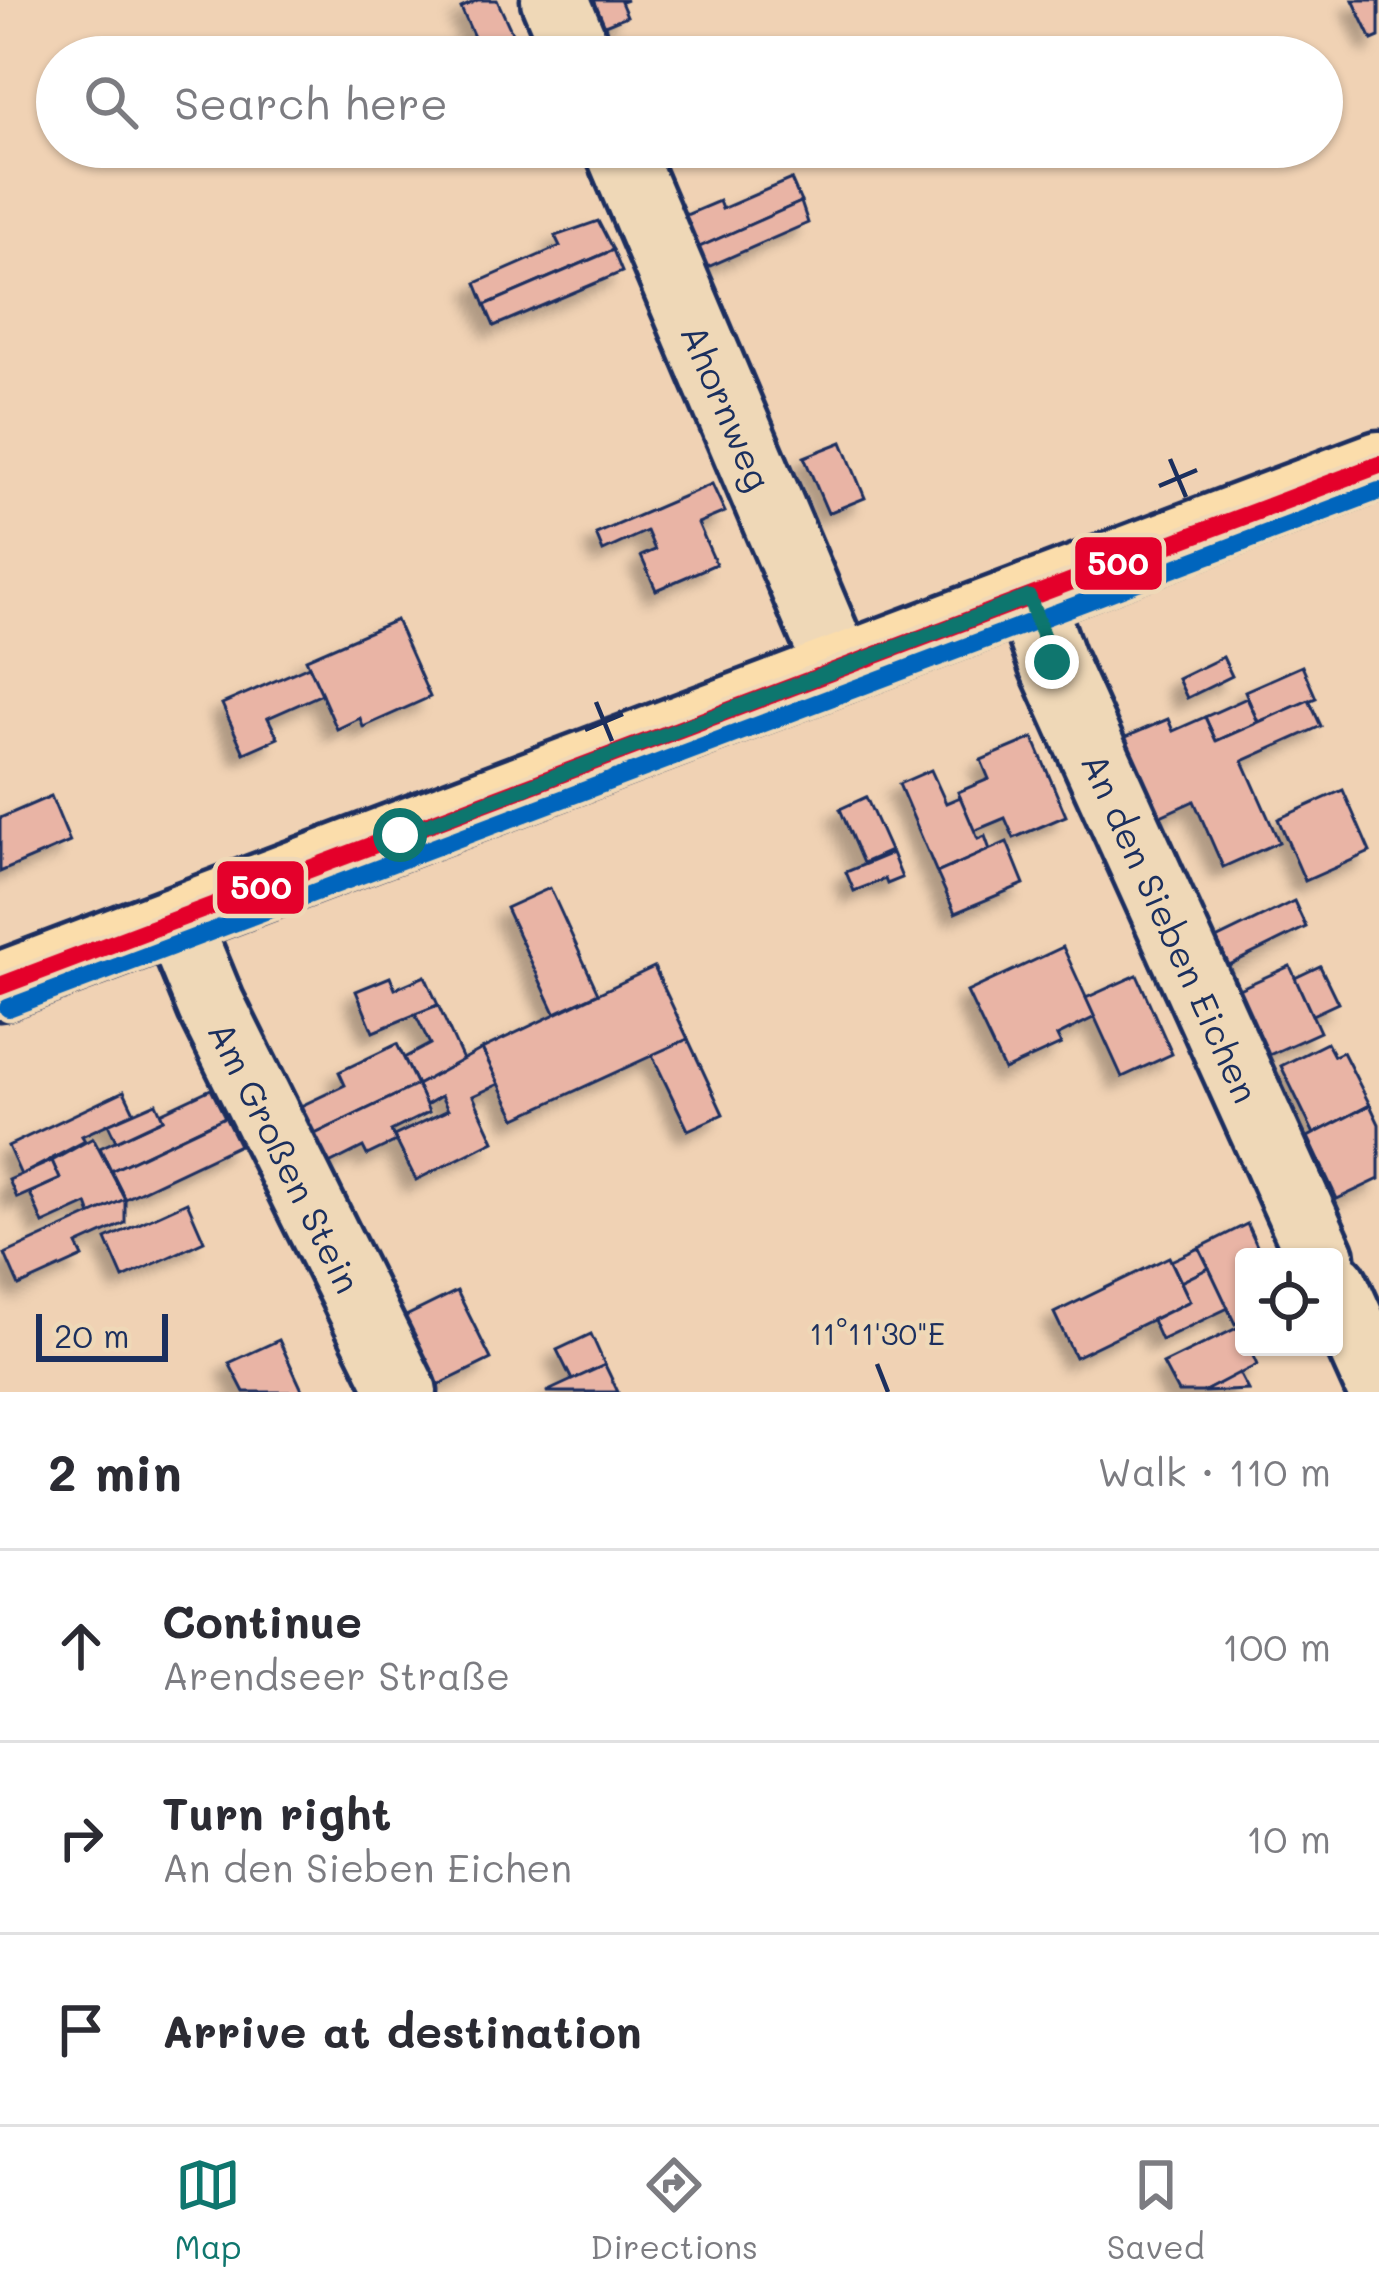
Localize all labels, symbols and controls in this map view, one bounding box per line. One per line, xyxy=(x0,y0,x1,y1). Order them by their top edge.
search box xyxy=(36,36,1343,168)
icon: search xyxy=(78,69,144,135)
text: Search here xyxy=(174,73,448,131)
street label: Ahornweg xyxy=(672,317,784,497)
line badge: 500 xyxy=(1073,535,1164,592)
text: 500 xyxy=(1087,540,1149,583)
route end xyxy=(1025,635,1079,689)
street label: An den Sieben Eichen xyxy=(1072,745,1271,1109)
route start xyxy=(373,808,427,862)
line badge: 500 xyxy=(215,859,306,916)
text: 500 xyxy=(230,864,292,907)
street label: Am Großen Stein xyxy=(199,1013,373,1300)
map controls xyxy=(1235,1248,1343,1356)
button: locate xyxy=(1235,1248,1343,1356)
scale bar xyxy=(36,1308,168,1361)
text: 20 m xyxy=(54,1313,130,1356)
text: 11°11'30"E xyxy=(809,1313,945,1353)
text: 2 min xyxy=(48,1437,182,1504)
text: Walk · 110 m xyxy=(1098,1445,1331,1496)
text: Continue xyxy=(162,1591,362,1649)
icon: ahead xyxy=(48,1613,114,1679)
text: 100 m xyxy=(1222,1620,1331,1671)
text: Arendseer Straße xyxy=(162,1649,510,1700)
text: Turn right xyxy=(162,1783,391,1841)
icon: right xyxy=(48,1805,114,1871)
text: 10 m xyxy=(1246,1812,1331,1863)
text: An den Sieben Eichen xyxy=(162,1841,572,1892)
icon: arrive xyxy=(48,1997,114,2063)
text: Arrive at destination xyxy=(162,2001,642,2059)
tab: Map xyxy=(174,2152,242,2267)
tab: Directions xyxy=(590,2152,758,2267)
tab: Saved xyxy=(1107,2152,1205,2267)

